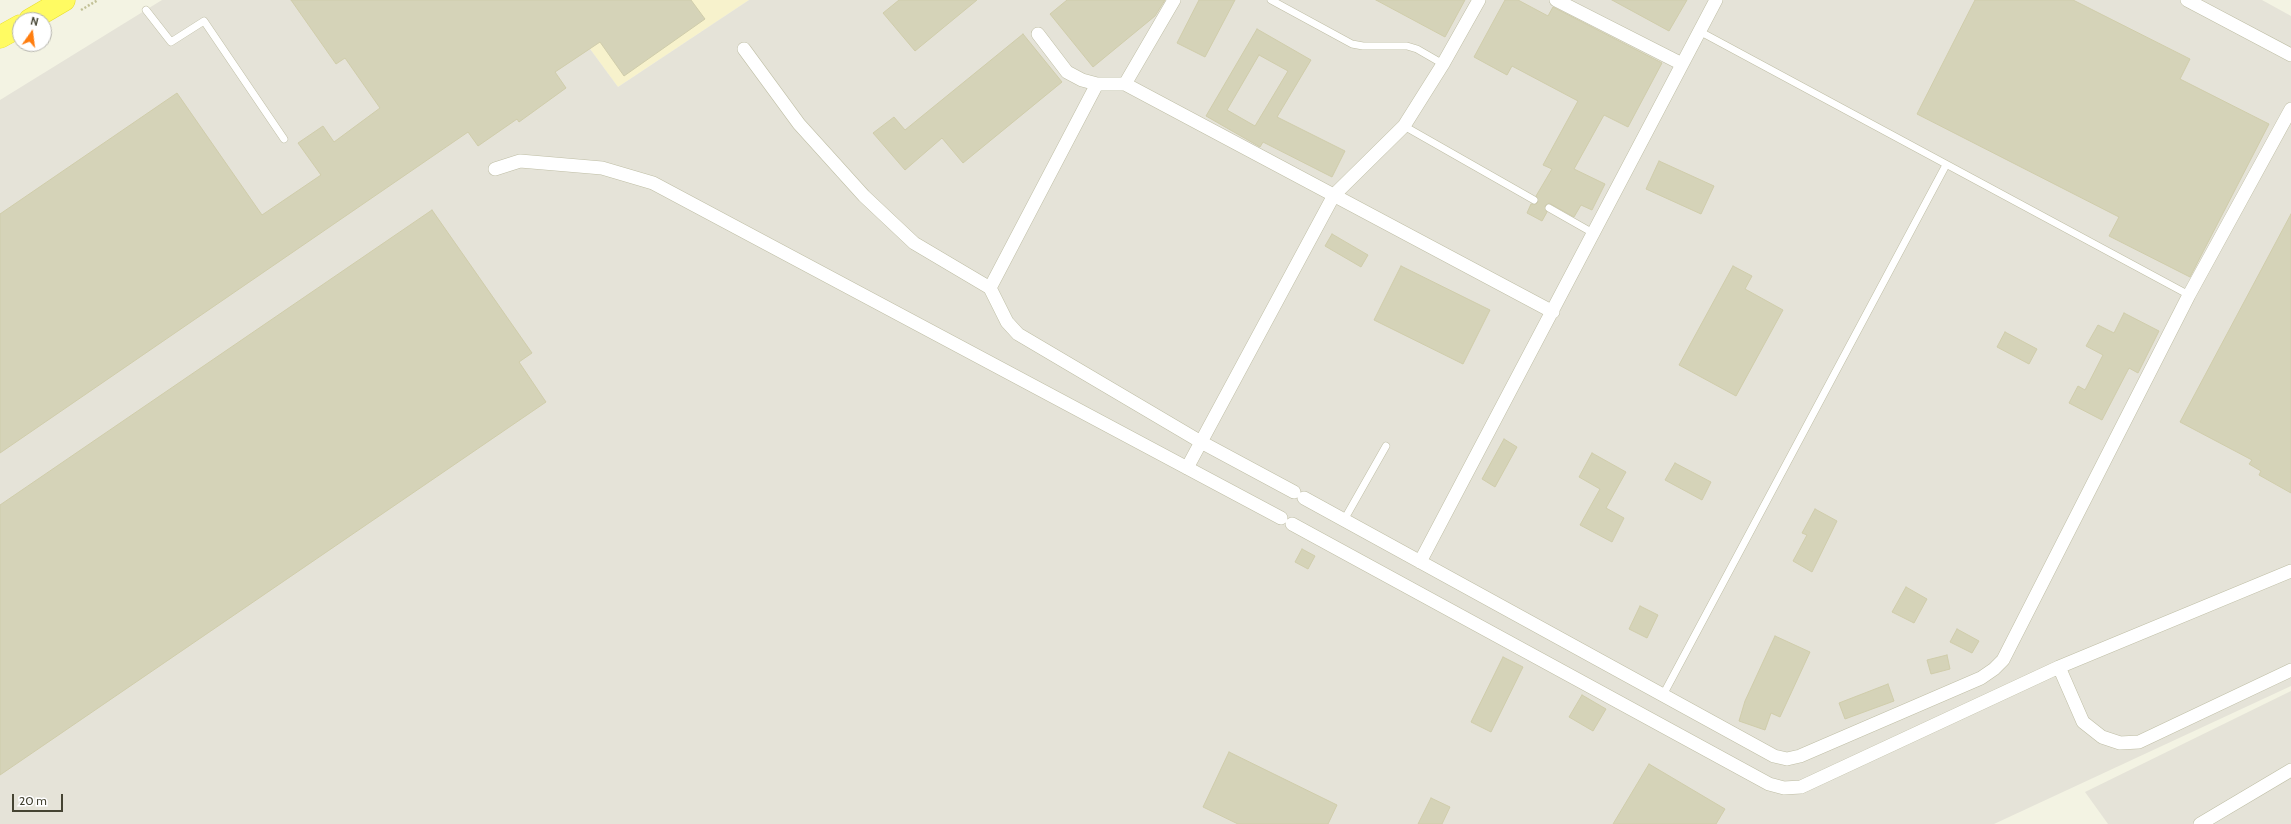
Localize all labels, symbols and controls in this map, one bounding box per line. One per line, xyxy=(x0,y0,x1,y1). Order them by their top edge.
north arrow xyxy=(12,12,52,52)
text: N xyxy=(29,14,40,29)
scale bar xyxy=(14,786,65,812)
text: 20 m xyxy=(19,793,47,808)

